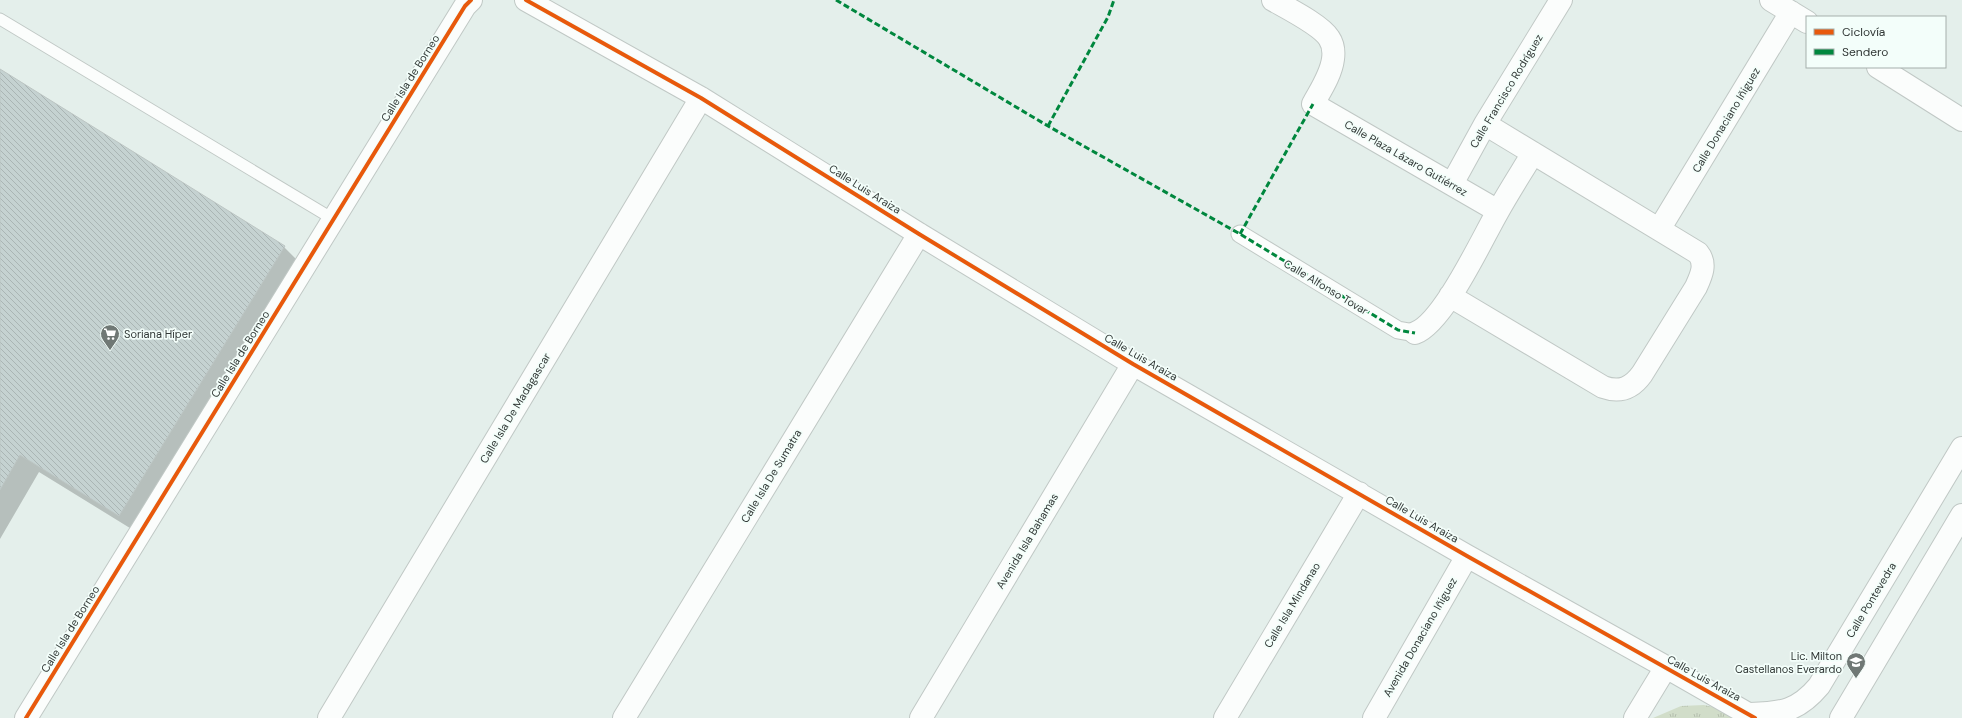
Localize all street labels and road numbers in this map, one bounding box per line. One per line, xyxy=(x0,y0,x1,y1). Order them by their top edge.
street label: Calle Isla de Borneo xyxy=(378,32,442,124)
street label: Calle Francisco Rodríguez xyxy=(1466,32,1546,150)
street label: Calle Donaciano Iñiguez xyxy=(1689,65,1763,175)
street label: Calle Plaza Lázaro Gutiérrez xyxy=(1342,117,1470,199)
street label: Calle Luis Araiza xyxy=(826,161,904,217)
street label: Calle Alfonso Tovar xyxy=(1281,256,1371,318)
street label: Calle Isla de Borneo xyxy=(208,308,272,400)
street label: Calle Luis Araiza xyxy=(1102,330,1180,384)
street label: Calle Isla De Madagascar xyxy=(476,350,554,466)
street label: Calle Isla De Sumatra xyxy=(737,427,805,525)
street label: Avenida Isla Bahamas xyxy=(993,491,1061,591)
street label: Calle Luis Araiza xyxy=(1383,492,1461,546)
street label: Calle Isla Mindanao xyxy=(1261,560,1323,650)
street label: Calle Pontevedra xyxy=(1843,560,1899,640)
street label: Avenida Donaciano Iñiguez xyxy=(1380,575,1460,699)
street label: Calle Isla de Borneo xyxy=(38,583,102,675)
street label: Calle Luis Araiza xyxy=(1665,652,1743,704)

